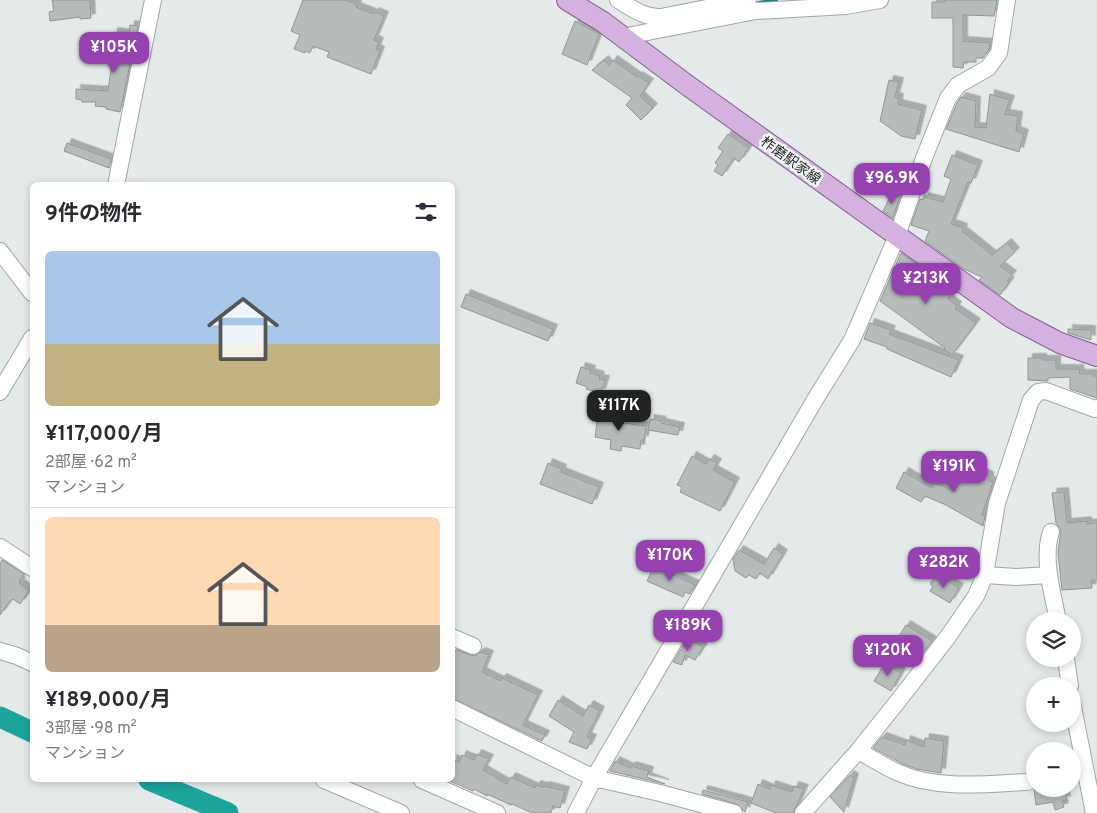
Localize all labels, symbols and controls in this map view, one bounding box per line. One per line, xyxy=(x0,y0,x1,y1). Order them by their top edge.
pin: ¥105K xyxy=(79,32,149,74)
text: ¥105K xyxy=(90,38,138,58)
street label: 柞磨駅家線 xyxy=(757,134,823,189)
pin: ¥96.9K xyxy=(851,162,933,205)
text: ¥96.9K xyxy=(865,169,919,189)
icon: filters xyxy=(412,198,440,226)
text: 9件の物件 xyxy=(45,201,142,228)
pin: ¥213K xyxy=(891,262,961,305)
text: ¥213K xyxy=(903,269,949,289)
icon: home xyxy=(198,284,288,374)
pin: ¥117K xyxy=(584,390,654,432)
text: ¥117K xyxy=(598,396,640,416)
text: ¥117,000/月 xyxy=(45,421,163,448)
pin: ¥191K xyxy=(919,450,989,493)
text: 2部屋 · 62 m² xyxy=(45,453,137,473)
text: ¥191K xyxy=(932,457,976,477)
text: マンション xyxy=(45,478,125,498)
pin: ¥170K xyxy=(635,540,705,582)
text: ¥170K xyxy=(647,546,693,566)
pin: ¥282K xyxy=(909,546,979,589)
icon: home xyxy=(198,549,288,639)
text: ¥282K xyxy=(919,553,969,573)
pin: ¥189K xyxy=(653,610,723,652)
map controls xyxy=(1026,612,1081,797)
button: layers xyxy=(1026,612,1081,667)
text: ¥189K xyxy=(664,616,712,636)
pin: ¥120K xyxy=(853,634,923,677)
text: ¥120K xyxy=(864,641,912,661)
button: + xyxy=(1026,677,1081,732)
text: ¥189,000/月 xyxy=(45,687,171,714)
text: 3部屋 · 98 m² xyxy=(45,719,137,739)
button: − xyxy=(1026,742,1081,797)
text: マンション xyxy=(45,744,125,764)

